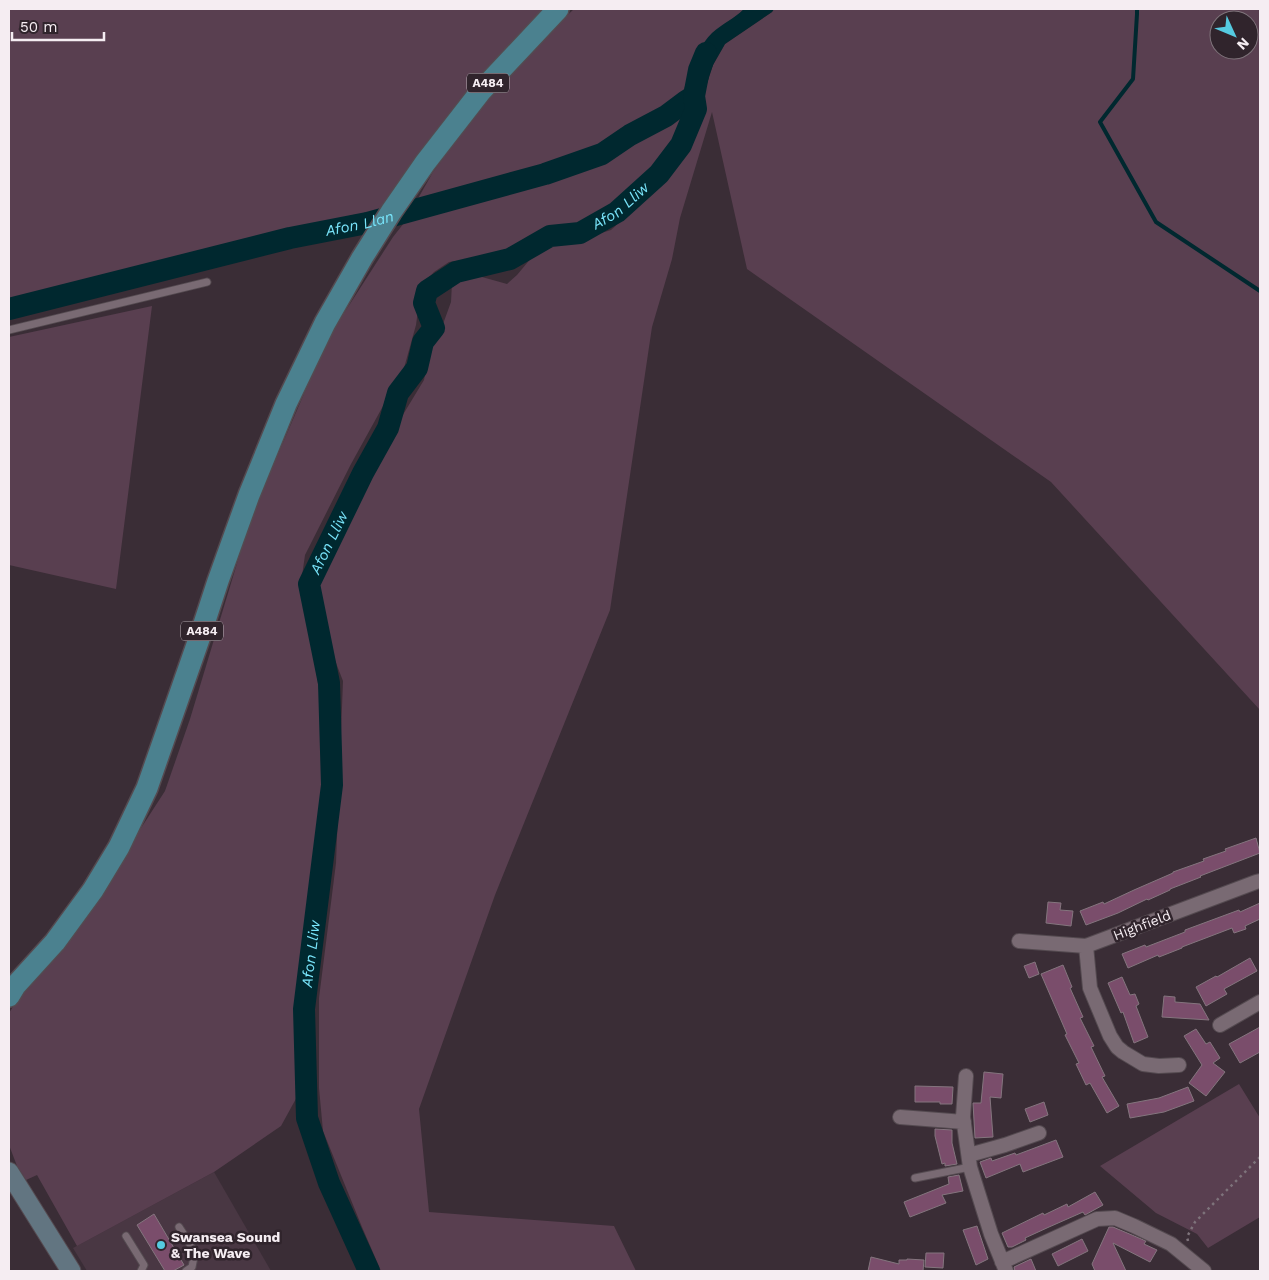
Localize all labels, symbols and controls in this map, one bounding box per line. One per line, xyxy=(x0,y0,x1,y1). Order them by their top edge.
scale bar xyxy=(12,10,105,42)
north arrow xyxy=(1209,10,1259,60)
text: 50 m xyxy=(20,18,57,36)
text: N xyxy=(1234,35,1253,53)
road number: A484 xyxy=(467,74,509,92)
water label: Afon Lliw xyxy=(588,178,653,234)
water label: Afon Llan xyxy=(323,207,396,240)
water label: Afon Lliw xyxy=(306,508,352,578)
road number: A484 xyxy=(181,622,223,640)
street label: Highfield xyxy=(1111,907,1173,943)
water label: Afon Lliw xyxy=(298,918,324,989)
place label: Swansea Sound & The Wave xyxy=(171,1229,280,1261)
marker: Swansea Sound & The Wave xyxy=(155,1239,167,1251)

